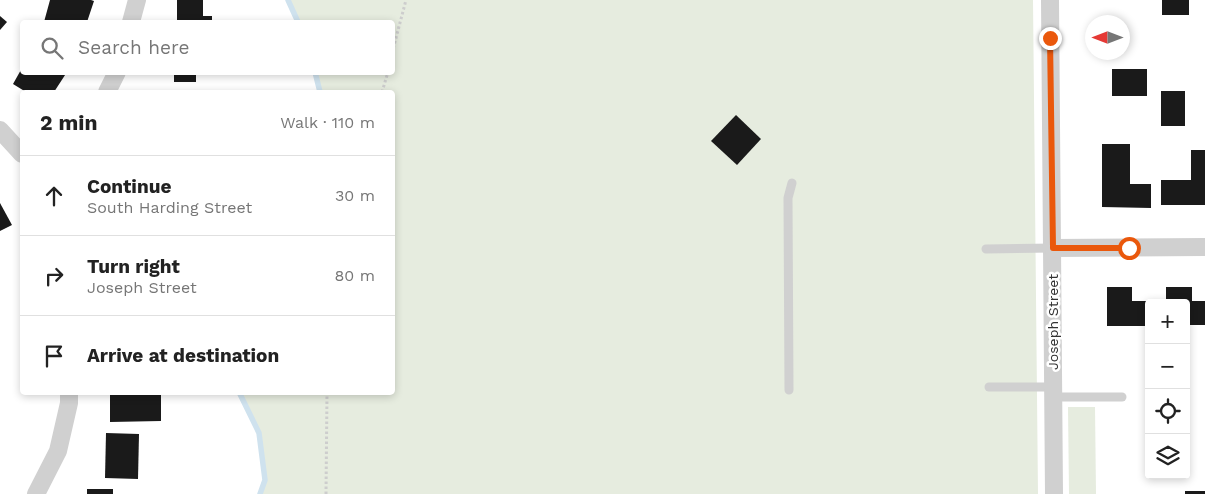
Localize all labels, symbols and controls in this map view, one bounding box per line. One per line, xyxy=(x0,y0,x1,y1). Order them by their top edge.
north arrow xyxy=(1085,15,1130,60)
search box xyxy=(20,20,395,75)
route end xyxy=(1039,27,1062,50)
icon: search xyxy=(38,34,66,62)
text: Search here xyxy=(78,36,189,59)
text: 2 min xyxy=(40,110,97,135)
text: Walk · 110 m xyxy=(280,113,375,132)
text: Continue xyxy=(87,175,171,198)
icon: ahead xyxy=(40,182,68,210)
text: 30 m xyxy=(335,186,375,205)
text: South Harding Street xyxy=(87,198,252,217)
route start xyxy=(1118,237,1141,260)
text: Turn right xyxy=(87,255,180,278)
icon: right xyxy=(40,262,68,290)
text: 80 m xyxy=(334,266,375,285)
street label: Joseph Street xyxy=(1045,274,1061,370)
text: Joseph Street xyxy=(87,278,197,297)
map controls xyxy=(1145,299,1190,479)
button: + xyxy=(1145,299,1190,344)
icon: arrive xyxy=(40,342,68,370)
text: Arrive at destination xyxy=(87,344,279,367)
button: − xyxy=(1145,344,1190,389)
button: locate xyxy=(1145,389,1190,434)
button: layers xyxy=(1145,434,1190,479)

